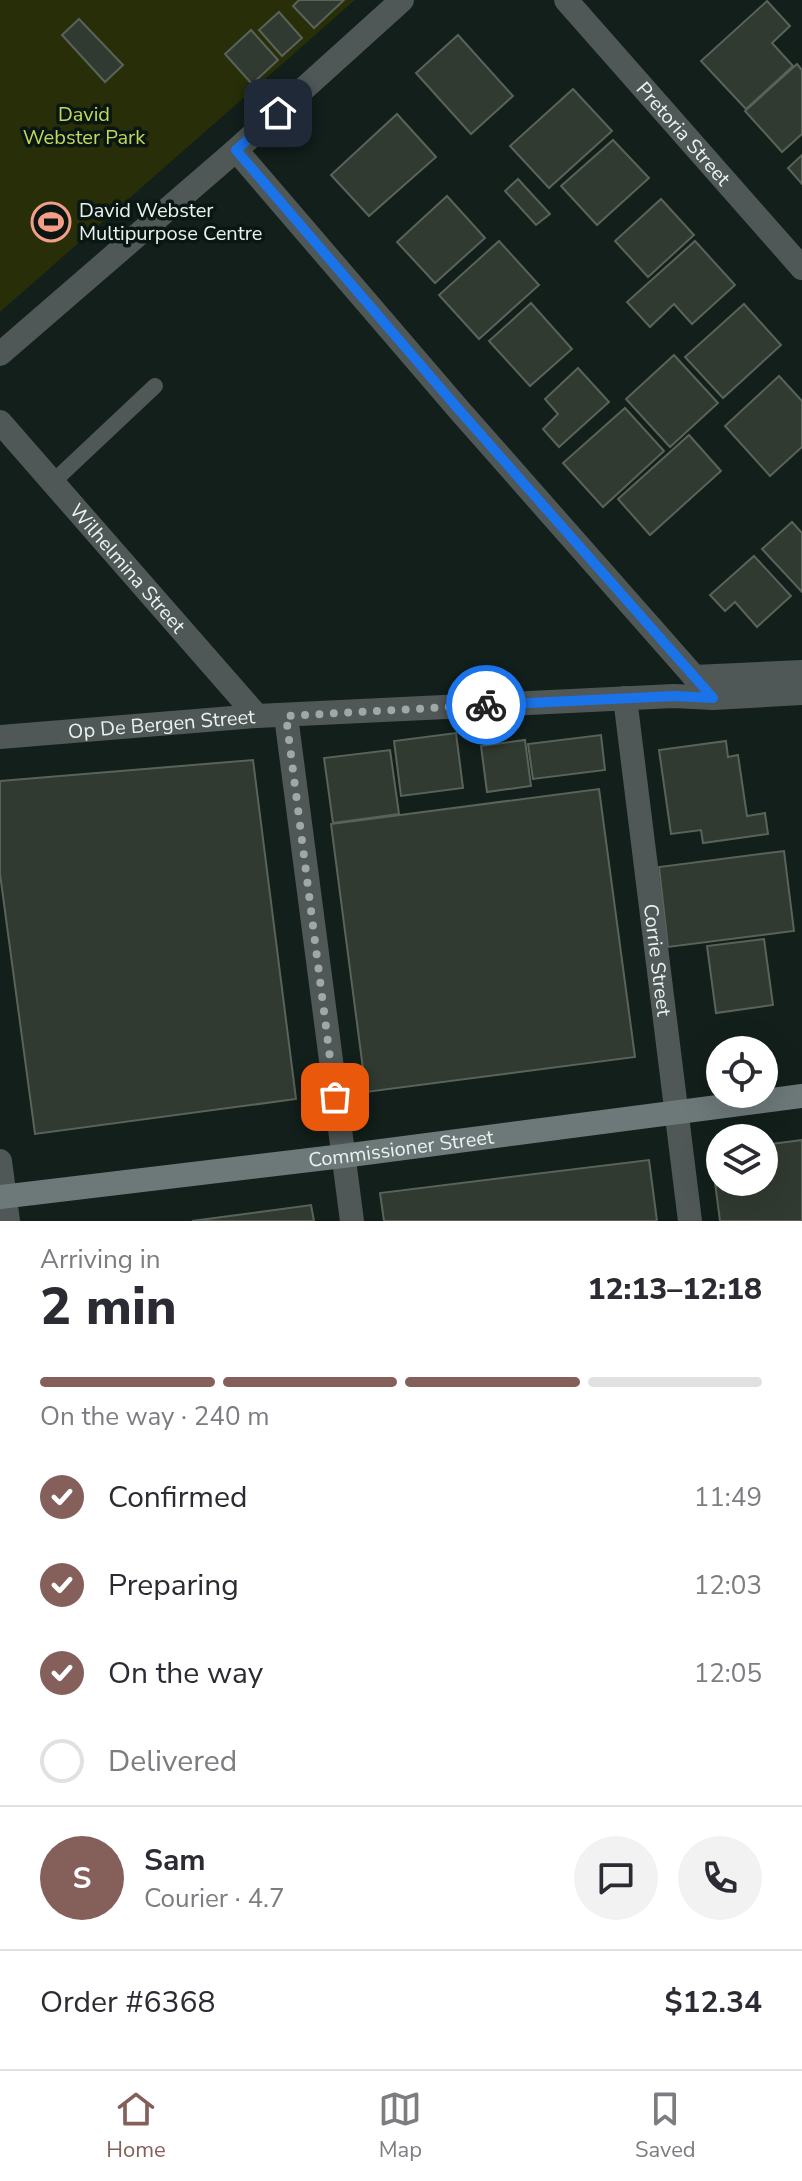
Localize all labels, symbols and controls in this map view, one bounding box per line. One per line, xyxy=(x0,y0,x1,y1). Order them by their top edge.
street label: Pretoria Street xyxy=(630,76,737,193)
pin xyxy=(244,79,312,147)
icon: home xyxy=(256,91,300,135)
park label: David Webster Park xyxy=(23,101,146,151)
place label: David Webster Multipurpose Centre xyxy=(79,197,262,247)
sports icon: David Webster Multipurpose Centre xyxy=(30,201,72,243)
street label: Wilhelmina Street xyxy=(63,498,192,640)
courier xyxy=(446,665,526,745)
icon: bike xyxy=(464,683,508,727)
street label: Op De Bergen Street xyxy=(67,703,257,745)
street label: Corrie Street xyxy=(637,902,678,1019)
map controls xyxy=(706,1036,778,1196)
button: locate xyxy=(706,1036,778,1108)
pin xyxy=(301,1063,369,1131)
icon: bag xyxy=(313,1075,357,1119)
street label: Commissioner Street xyxy=(307,1123,496,1174)
button: layers xyxy=(706,1124,778,1196)
text: Arriving in xyxy=(40,1242,161,1277)
text: 12:13–12:18 xyxy=(587,1269,762,1310)
text: 2 min xyxy=(40,1271,177,1342)
text: On the way · 240 m xyxy=(40,1399,269,1434)
icon: check xyxy=(40,1475,84,1519)
text: Confirmed xyxy=(108,1477,248,1518)
text: 11:49 xyxy=(694,1480,762,1515)
icon: check xyxy=(40,1563,84,1607)
text: Preparing xyxy=(108,1565,239,1606)
text: 12:03 xyxy=(694,1568,762,1603)
icon: check xyxy=(40,1651,84,1695)
text: On the way xyxy=(108,1653,263,1694)
text: 12:05 xyxy=(694,1656,762,1691)
text: Delivered xyxy=(108,1741,237,1782)
button: chat xyxy=(574,1836,658,1920)
button: phone xyxy=(678,1836,762,1920)
text: Sam xyxy=(144,1840,206,1881)
text: S xyxy=(73,1858,91,1899)
text: Courier · 4.7 xyxy=(144,1881,285,1916)
text: Order #6368 xyxy=(40,1982,215,2023)
text: $12.34 xyxy=(665,1982,762,2023)
tab: Home xyxy=(106,2087,166,2165)
tab: Map xyxy=(378,2087,422,2165)
tab: Saved xyxy=(635,2087,696,2165)

